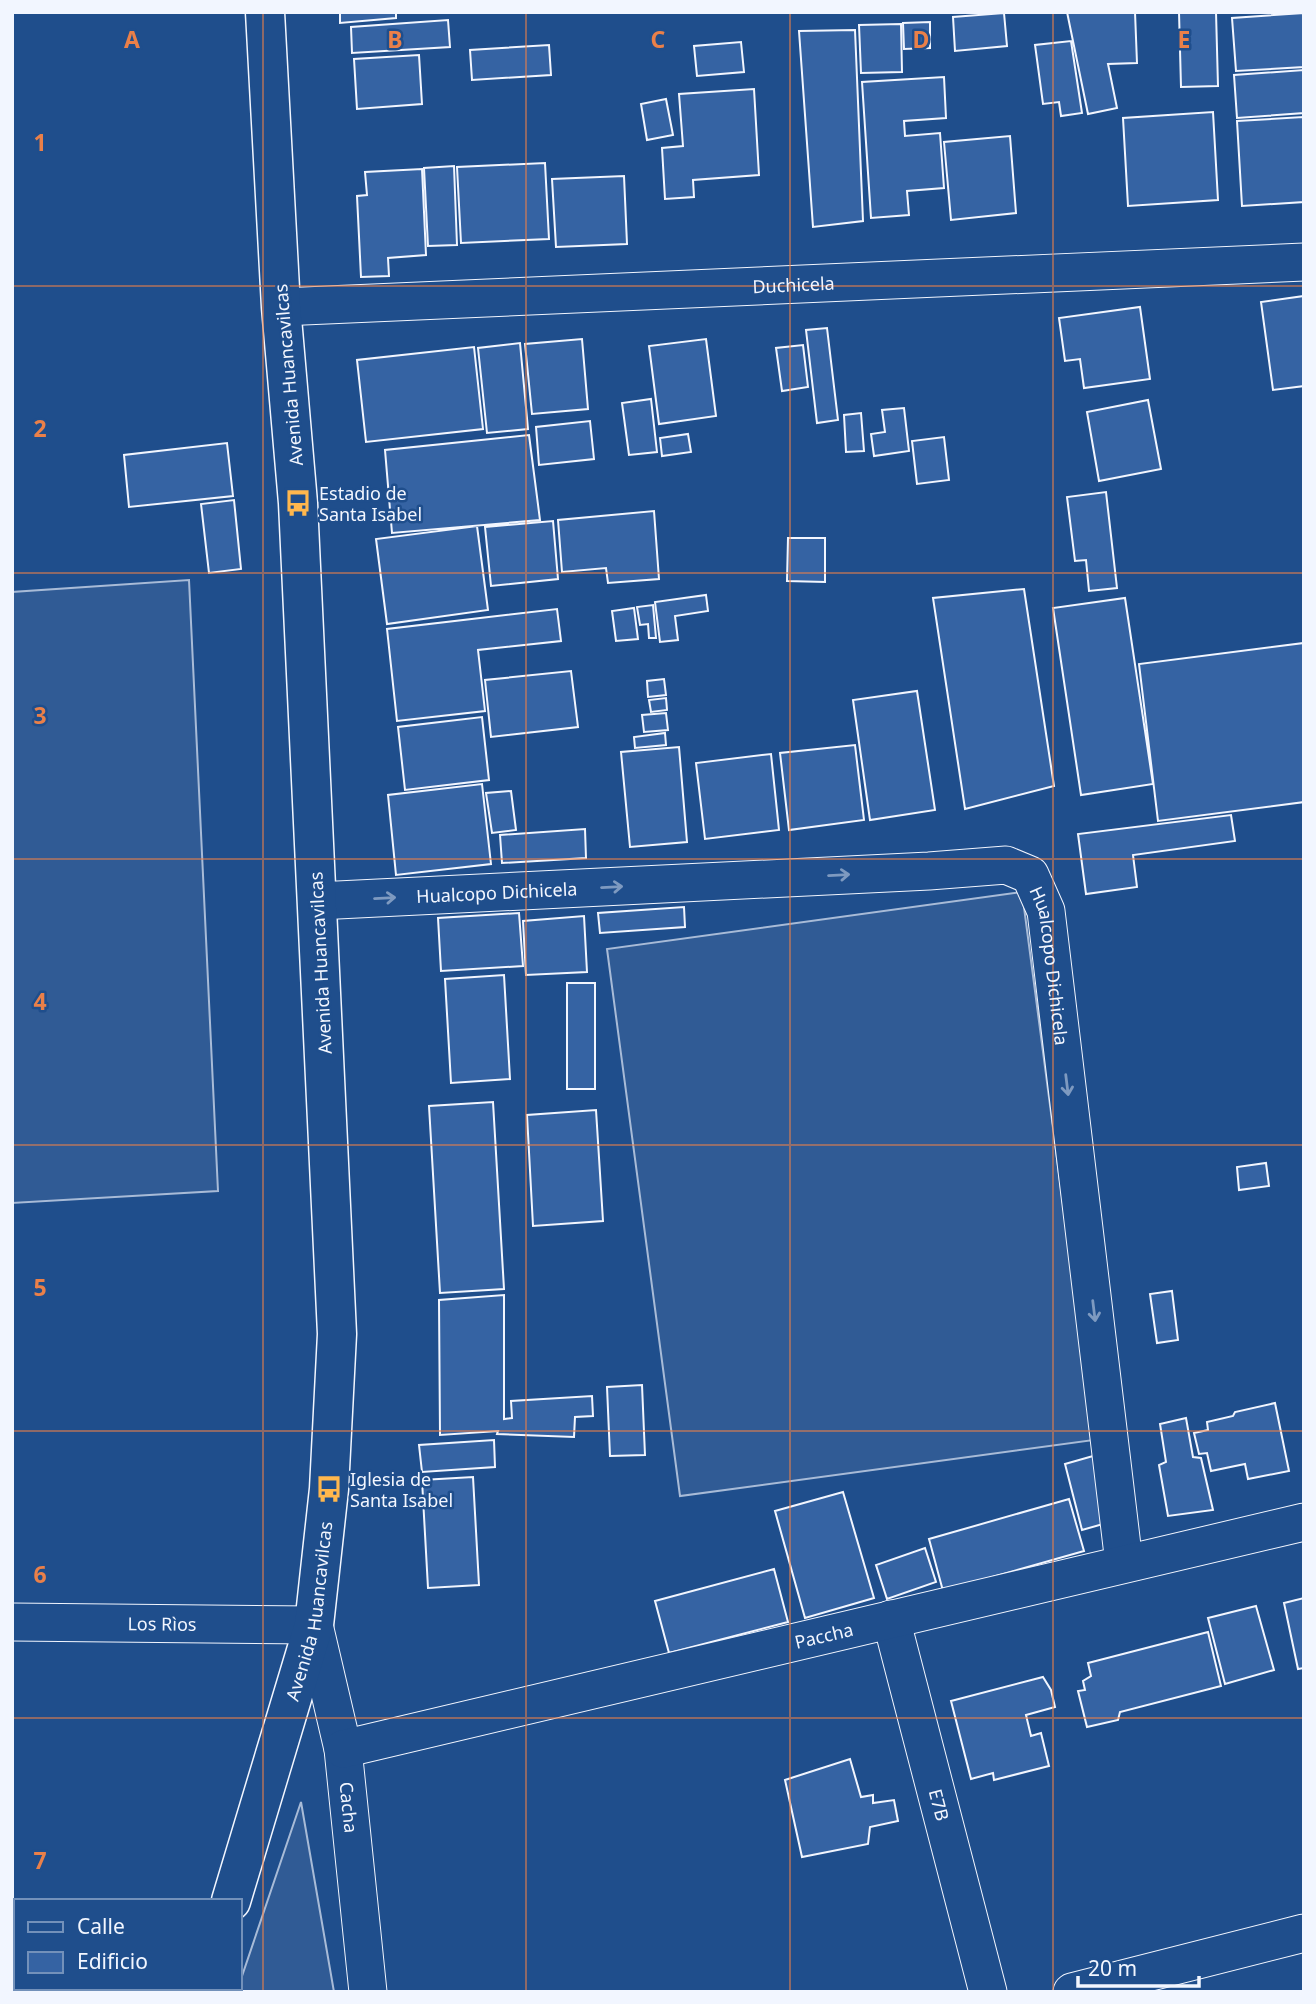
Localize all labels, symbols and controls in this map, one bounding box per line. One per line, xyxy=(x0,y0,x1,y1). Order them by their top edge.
text: A xyxy=(124,23,140,55)
text: B xyxy=(387,23,403,55)
text: C xyxy=(651,23,666,55)
text: D xyxy=(913,23,929,55)
text: E xyxy=(1178,23,1190,55)
text: 1 xyxy=(33,126,47,158)
street label: Duchicela xyxy=(752,271,835,298)
street label: Avenida Huancavilcas xyxy=(268,283,308,467)
text: 2 xyxy=(33,412,47,444)
place label: Estadio de Santa Isabel xyxy=(319,481,422,526)
bus stop icon: Estadio de Santa Isabel xyxy=(283,488,313,518)
text: 3 xyxy=(33,699,47,731)
one-way arrow xyxy=(828,869,851,882)
street label: Avenida Huancavilcas xyxy=(303,871,337,1055)
street label: Hualcopo Dichicela xyxy=(416,876,578,908)
one-way arrow xyxy=(600,880,623,893)
street label: Hualcopo Dichicela xyxy=(1024,882,1074,1047)
one-way arrow xyxy=(373,891,396,904)
text: 4 xyxy=(33,985,47,1017)
one-way arrow xyxy=(1061,1073,1074,1096)
text: 5 xyxy=(33,1271,47,1303)
one-way arrow xyxy=(1088,1299,1101,1322)
place label: Iglesia de Santa Isabel xyxy=(350,1467,453,1512)
bus stop icon: Iglesia de Santa Isabel xyxy=(314,1474,344,1504)
street label: Avenida Huancavilcas xyxy=(280,1520,337,1704)
text: 6 xyxy=(33,1558,47,1590)
street label: Los Rìos xyxy=(127,1611,197,1636)
street label: Paccha xyxy=(792,1617,855,1654)
street label: Cacha xyxy=(334,1781,364,1834)
street label: E7B xyxy=(924,1786,955,1823)
text: 7 xyxy=(33,1844,47,1876)
legend xyxy=(14,1899,242,1990)
text: Calle xyxy=(77,1912,125,1940)
scale bar xyxy=(1078,1944,1199,1988)
text: Edificio xyxy=(77,1947,148,1975)
text: 20 m xyxy=(1088,1954,1137,1982)

